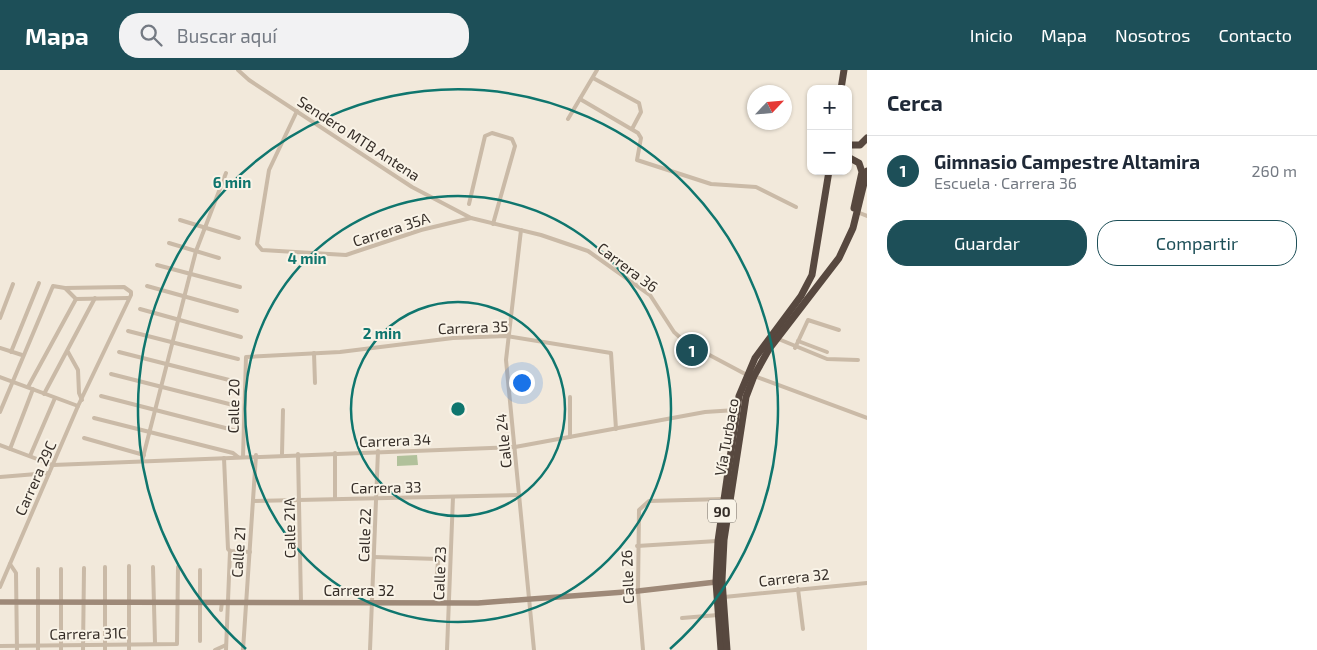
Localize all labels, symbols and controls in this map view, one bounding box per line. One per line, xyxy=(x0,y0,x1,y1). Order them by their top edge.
search box xyxy=(119,13,469,58)
text: Mapa xyxy=(25,21,89,50)
icon: search xyxy=(137,21,165,49)
text: Buscar aquí xyxy=(177,24,277,47)
text: Inicio xyxy=(970,24,1013,46)
text: Mapa xyxy=(1041,24,1087,46)
text: Nosotros xyxy=(1115,24,1190,46)
text: Contacto xyxy=(1218,24,1292,46)
north arrow xyxy=(747,85,792,130)
map controls xyxy=(807,85,852,175)
button: + xyxy=(807,85,852,130)
text: Cerca xyxy=(887,90,943,115)
street label: Sendero MTB Antena xyxy=(294,92,424,184)
button: − xyxy=(807,130,852,175)
text: Gimnasio Campestre Altamira xyxy=(934,150,1200,173)
text: 1 xyxy=(900,161,906,180)
text: 260 m xyxy=(1252,161,1297,180)
text: 6 min xyxy=(213,173,251,191)
text: Escuela · Carrera 36 xyxy=(934,173,1077,192)
street label: Carrera 35A xyxy=(350,208,432,250)
button: Guardar xyxy=(887,220,1087,266)
button: Compartir xyxy=(1097,220,1297,266)
street label: Carrera 36 xyxy=(594,238,662,296)
text: 4 min xyxy=(287,249,327,267)
street label: Carrera 35 xyxy=(437,317,509,337)
text: 2 min xyxy=(363,324,401,342)
pin: 1 xyxy=(676,331,708,369)
your location xyxy=(509,370,535,396)
street label: Calle 20 xyxy=(224,379,242,433)
street label: Vía Turbaco xyxy=(710,397,742,477)
centre of rings xyxy=(449,400,467,418)
street label: Calle 24 xyxy=(491,413,515,469)
street label: Carrera 34 xyxy=(359,430,431,450)
street label: Carrera 29C xyxy=(11,437,60,518)
street label: Carrera 33 xyxy=(350,477,422,497)
street label: Calle 21A xyxy=(279,497,299,559)
road number: 90 xyxy=(708,500,736,522)
street label: Calle 22 xyxy=(354,508,374,562)
street label: Calle 21 xyxy=(227,526,249,578)
street label: Calle 23 xyxy=(429,546,449,600)
street label: Calle 26 xyxy=(617,550,637,604)
street label: Carrera 32 xyxy=(758,564,830,590)
street label: Carrera 32 xyxy=(323,581,395,599)
street label: Carrera 31C xyxy=(49,623,127,643)

